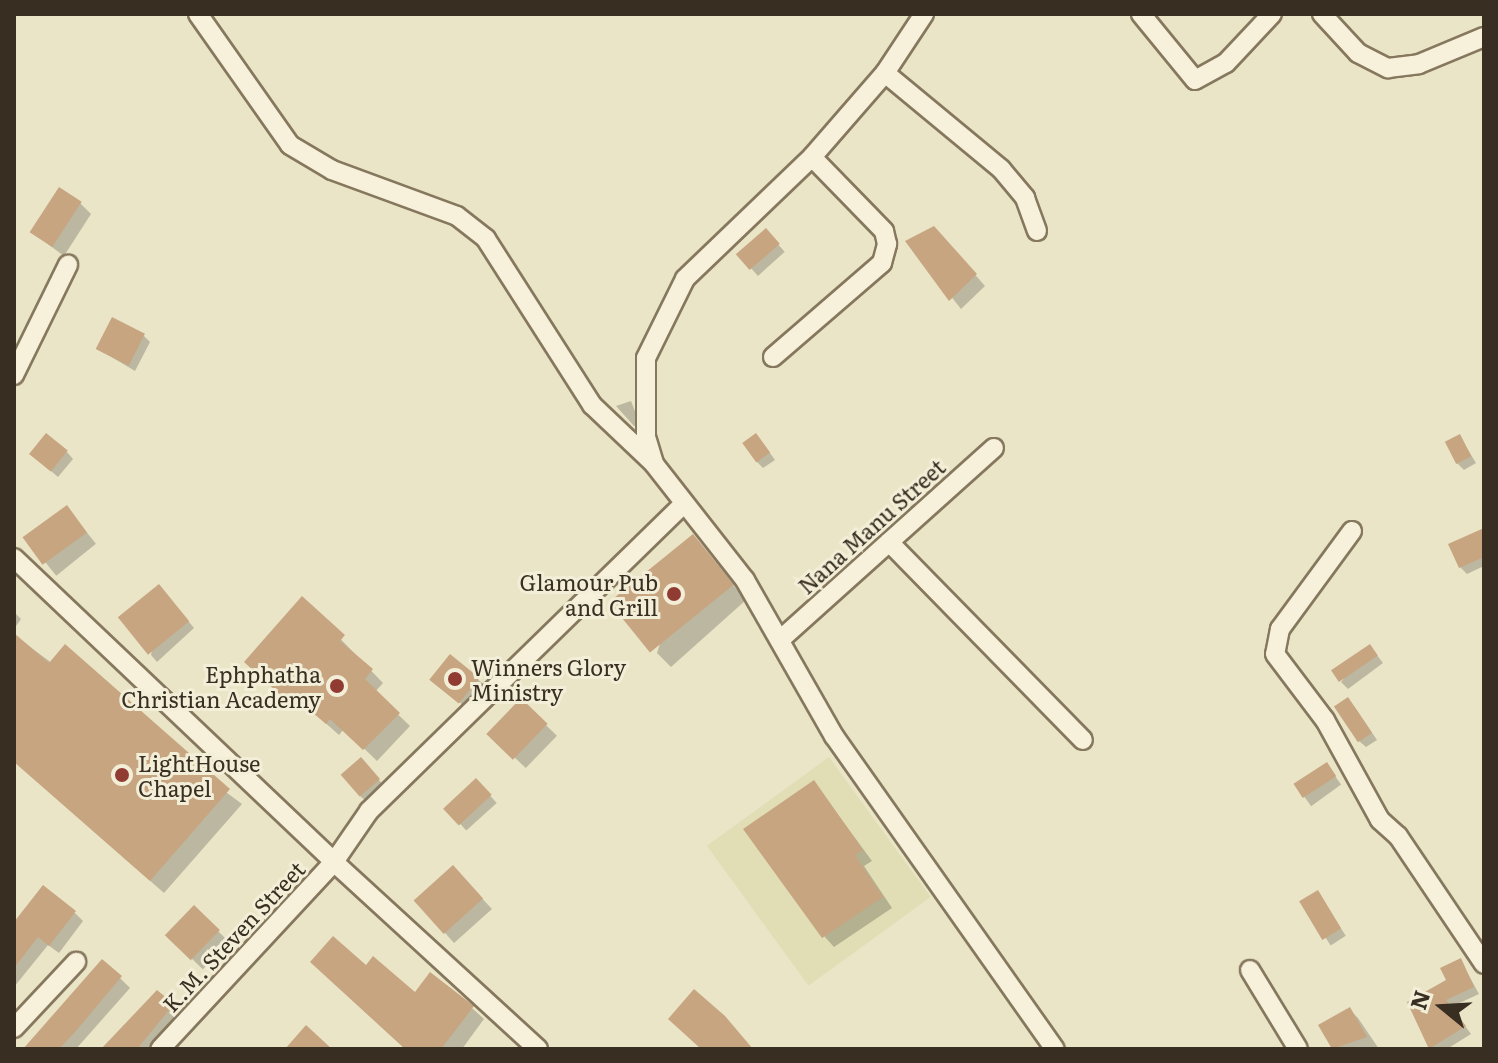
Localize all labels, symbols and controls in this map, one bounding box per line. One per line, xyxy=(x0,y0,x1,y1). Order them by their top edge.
street label: Nana Manu Street xyxy=(792,453,950,599)
place label: Glamour Pub and Grill xyxy=(520,568,658,620)
marker: Glamour Pub and Grill xyxy=(665,585,683,603)
place label: Winners Glory Ministry xyxy=(471,653,626,704)
place label: Ephphatha Christian Academy xyxy=(121,660,321,712)
marker: Winners Glory Ministry xyxy=(446,670,464,688)
marker: Ephphatha Christian Academy xyxy=(328,677,346,695)
place label: LightHouse Chapel xyxy=(138,749,261,800)
marker: LightHouse Chapel xyxy=(113,766,131,784)
street label: K.M. Steven Street xyxy=(156,855,310,1017)
north arrow xyxy=(1402,967,1482,1047)
text: N xyxy=(1400,986,1437,1013)

